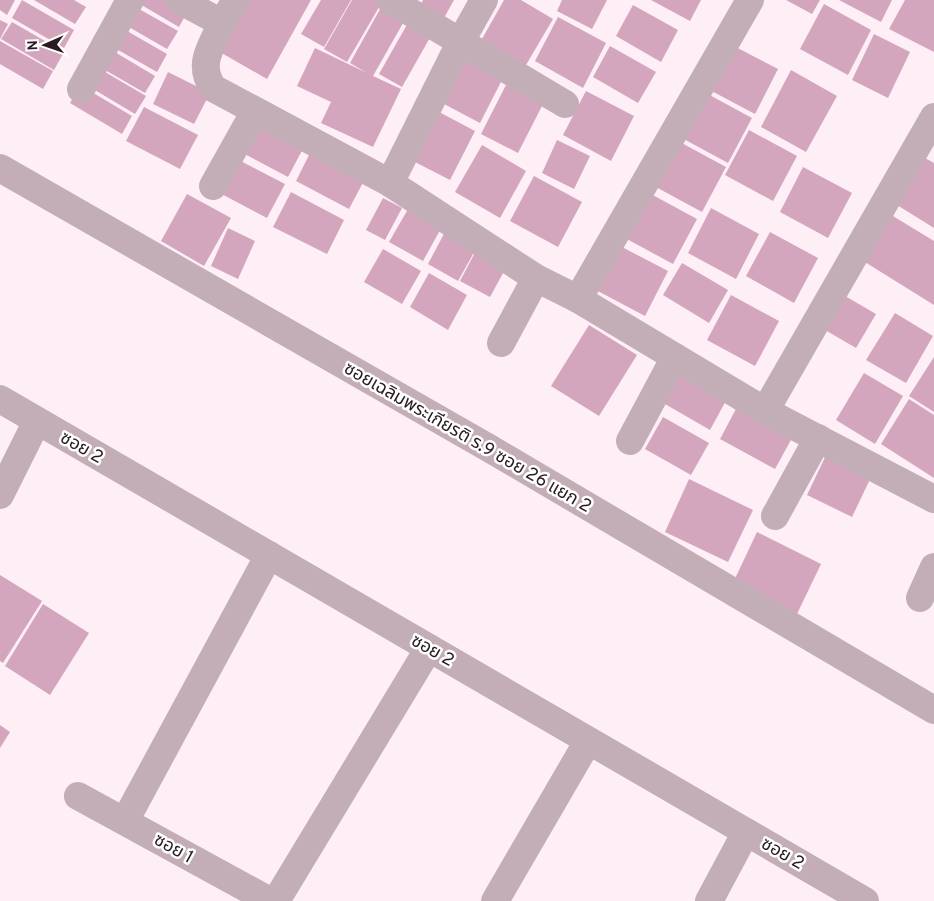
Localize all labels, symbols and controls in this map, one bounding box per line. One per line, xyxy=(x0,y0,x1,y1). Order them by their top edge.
north arrow xyxy=(20,20,70,70)
text: N xyxy=(25,40,42,51)
street label: ซอยเฉลิมพระเกียรติ ร.9 ซอย 26 แยก 2 xyxy=(339,358,595,519)
street label: ซอย 2 xyxy=(55,427,107,470)
street label: ซอย 2 xyxy=(406,630,458,673)
street label: ซอย 1 xyxy=(149,829,197,870)
street label: ซอย 2 xyxy=(756,833,808,876)

